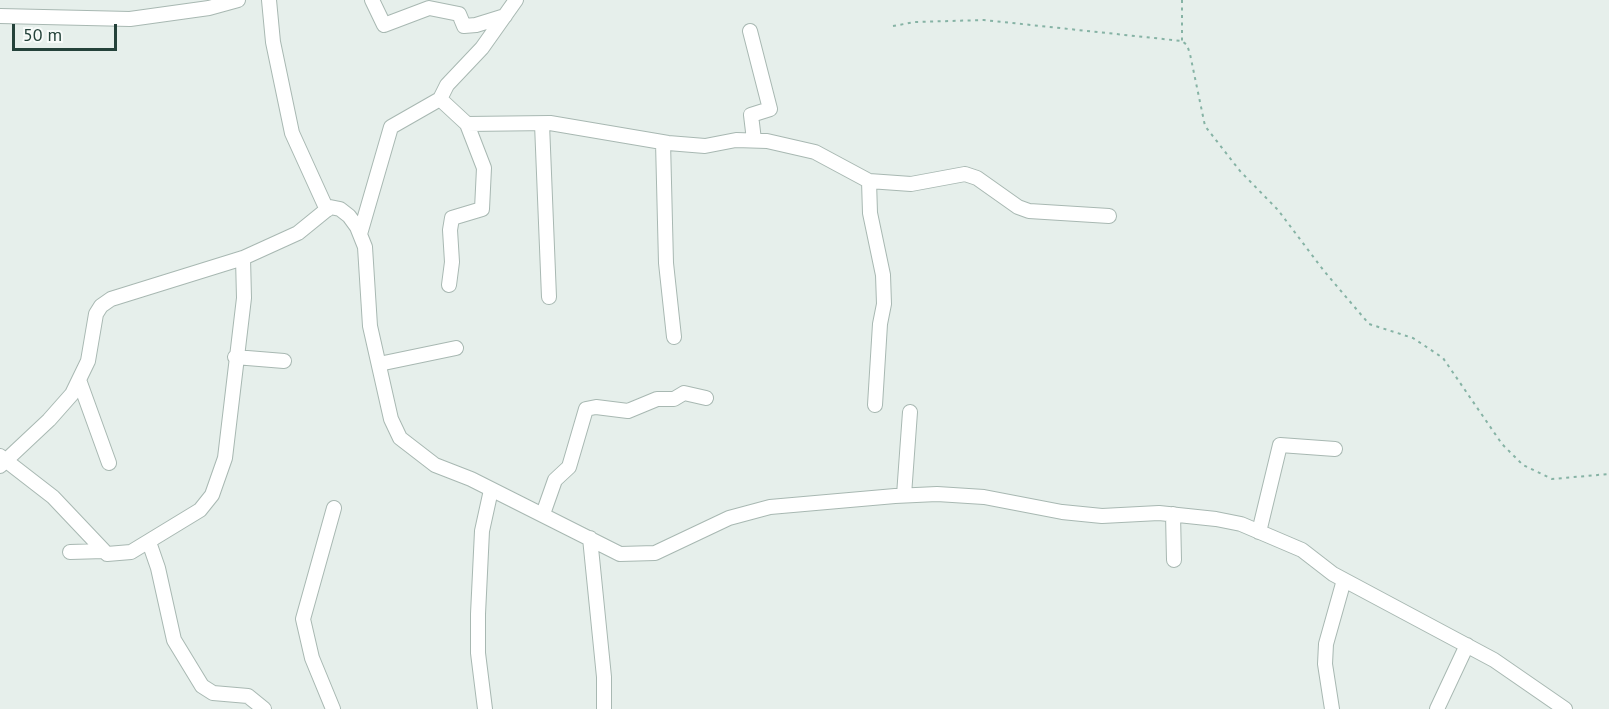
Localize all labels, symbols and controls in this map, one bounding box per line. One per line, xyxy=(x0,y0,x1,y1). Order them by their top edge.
scale bar xyxy=(15,12,120,50)
text: 50 m xyxy=(23,23,62,46)

